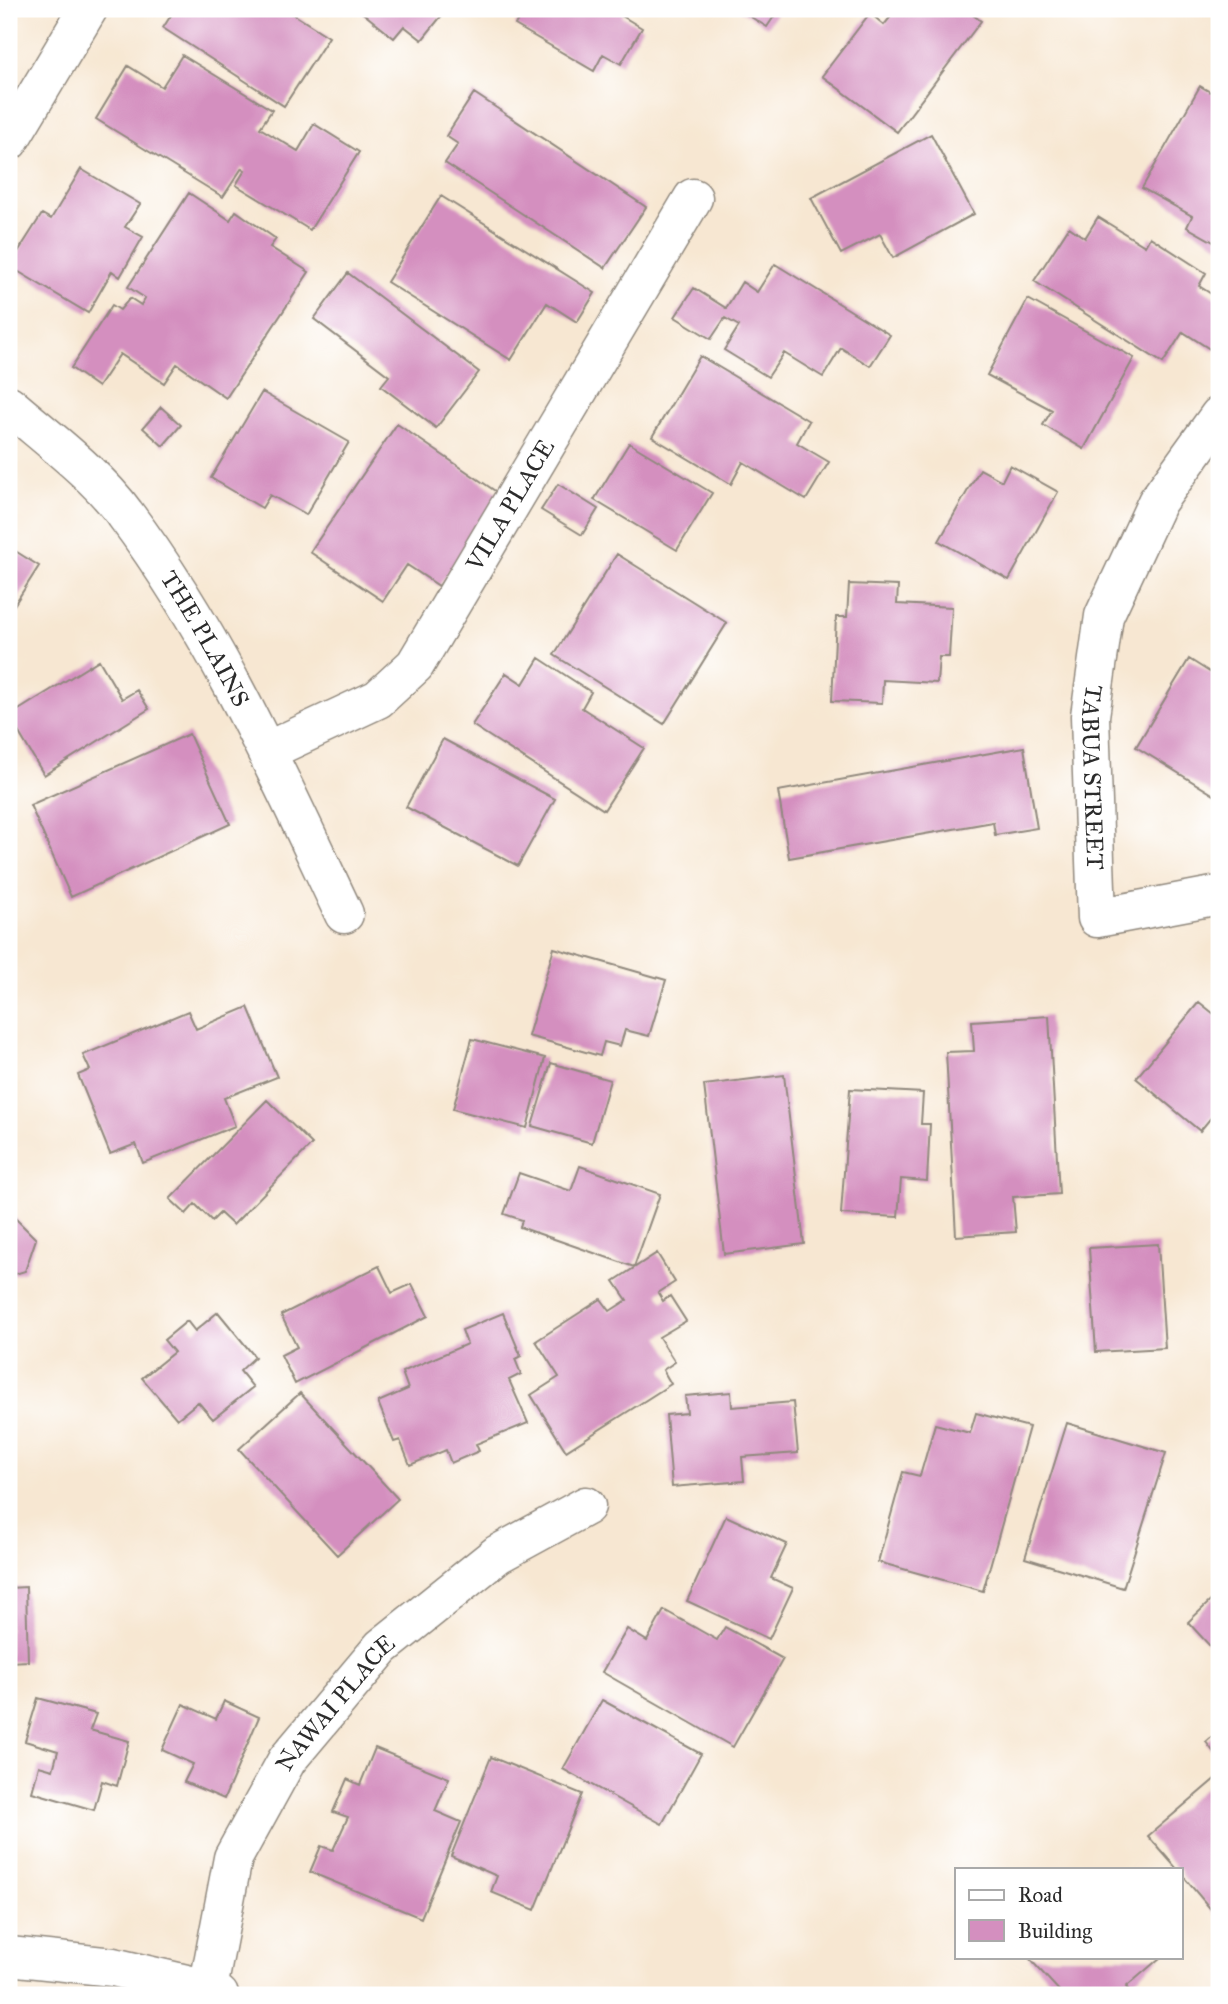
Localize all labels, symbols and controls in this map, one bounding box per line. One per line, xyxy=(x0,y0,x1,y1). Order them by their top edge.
street label: VILA PLACE xyxy=(459,434,561,577)
street label: THE PLAINS xyxy=(154,565,256,712)
street label: TABUA STREET xyxy=(1075,683,1110,870)
street label: NAWAI PLACE xyxy=(269,1628,401,1776)
legend xyxy=(955,1868,1182,1958)
text: Road xyxy=(1018,1882,1063,1908)
text: Building xyxy=(1018,1918,1092,1944)

